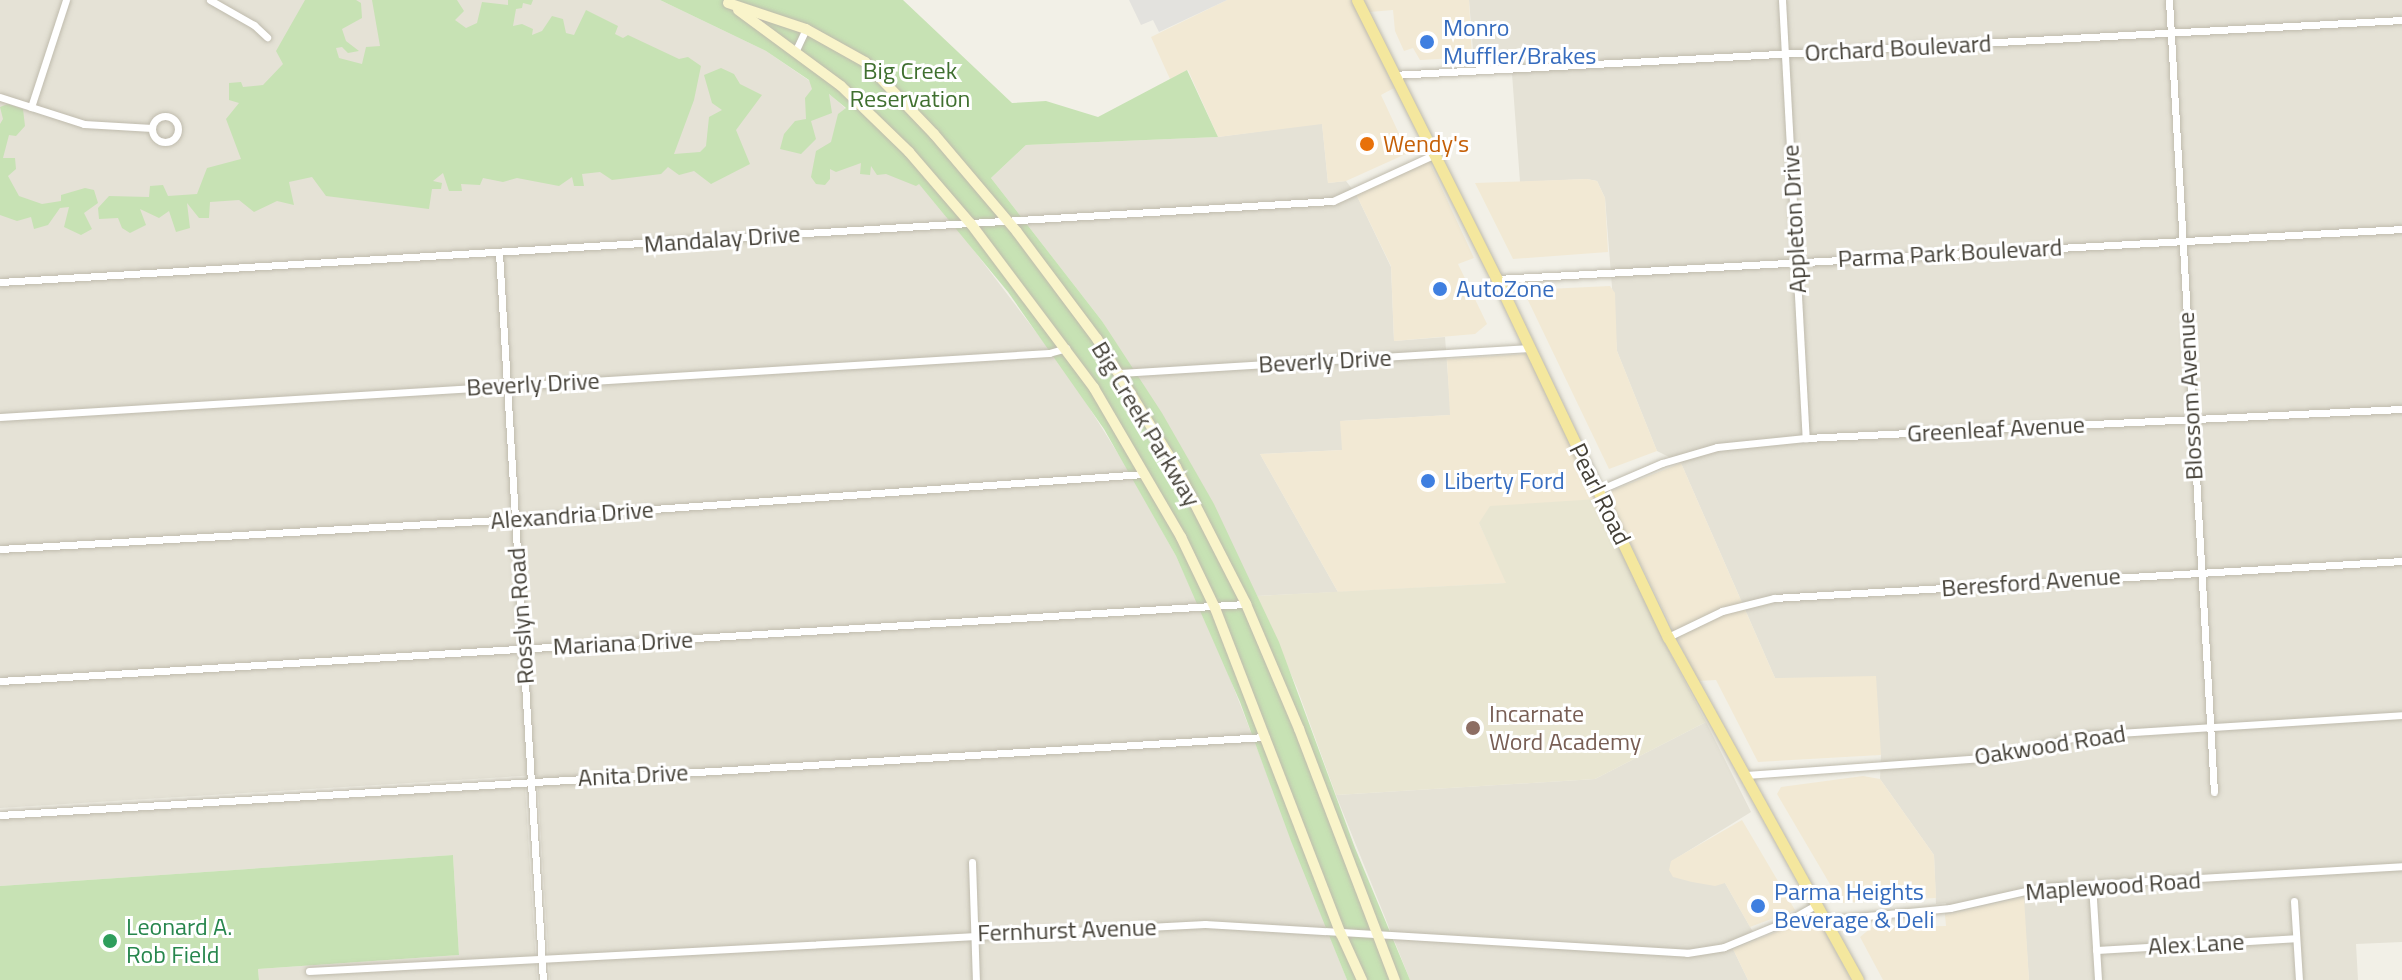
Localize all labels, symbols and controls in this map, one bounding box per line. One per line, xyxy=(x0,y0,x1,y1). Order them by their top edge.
place label: Monro Muffler/Brakes xyxy=(1443,14,1596,70)
street label: Orchard Boulevard xyxy=(1804,29,1992,67)
marker: Monro Muffler/Brakes xyxy=(1418,33,1436,51)
park label: Big Creek Reservation xyxy=(850,57,970,113)
place label: Wendy's xyxy=(1383,130,1469,158)
marker: Wendy's xyxy=(1358,135,1376,153)
street label: Appleton Drive xyxy=(1776,144,1812,294)
street label: Mandalay Drive xyxy=(643,219,801,259)
street label: Parma Park Boulevard xyxy=(1837,233,2063,273)
place label: AutoZone xyxy=(1456,275,1554,303)
marker: AutoZone xyxy=(1431,280,1449,298)
street label: Blossom Avenue xyxy=(2171,311,2209,481)
street label: Big Creek Parkway xyxy=(1085,336,1207,512)
street label: Beverly Drive xyxy=(1258,343,1392,379)
street label: Beverly Drive xyxy=(466,366,600,402)
street label: Greenleaf Avenue xyxy=(1906,410,2086,448)
street label: Pearl Road xyxy=(1563,439,1637,549)
place label: Liberty Ford xyxy=(1444,467,1565,495)
marker: Liberty Ford xyxy=(1419,472,1437,490)
street label: Alexandria Drive xyxy=(489,495,655,535)
street label: Rosslyn Road xyxy=(502,547,540,685)
street label: Beresford Avenue xyxy=(1940,561,2122,603)
street label: Mariana Drive xyxy=(552,625,694,661)
place label: Incarnate Word Academy xyxy=(1489,700,1641,756)
marker: Incarnate Word Academy xyxy=(1464,719,1482,737)
street label: Oakwood Road xyxy=(1972,719,2128,771)
street label: Anita Drive xyxy=(577,758,689,792)
street label: Maplewood Road xyxy=(2024,866,2202,906)
place label: Parma Heights Beverage & Deli xyxy=(1774,878,1934,934)
marker: Parma Heights Beverage & Deli xyxy=(1749,897,1767,915)
street label: Fernhurst Avenue xyxy=(977,912,1157,948)
place label: Leonard A. Rob Field xyxy=(126,913,233,969)
street label: Alex Lane xyxy=(2147,927,2245,961)
marker: Leonard A. Rob Field xyxy=(101,932,119,950)

